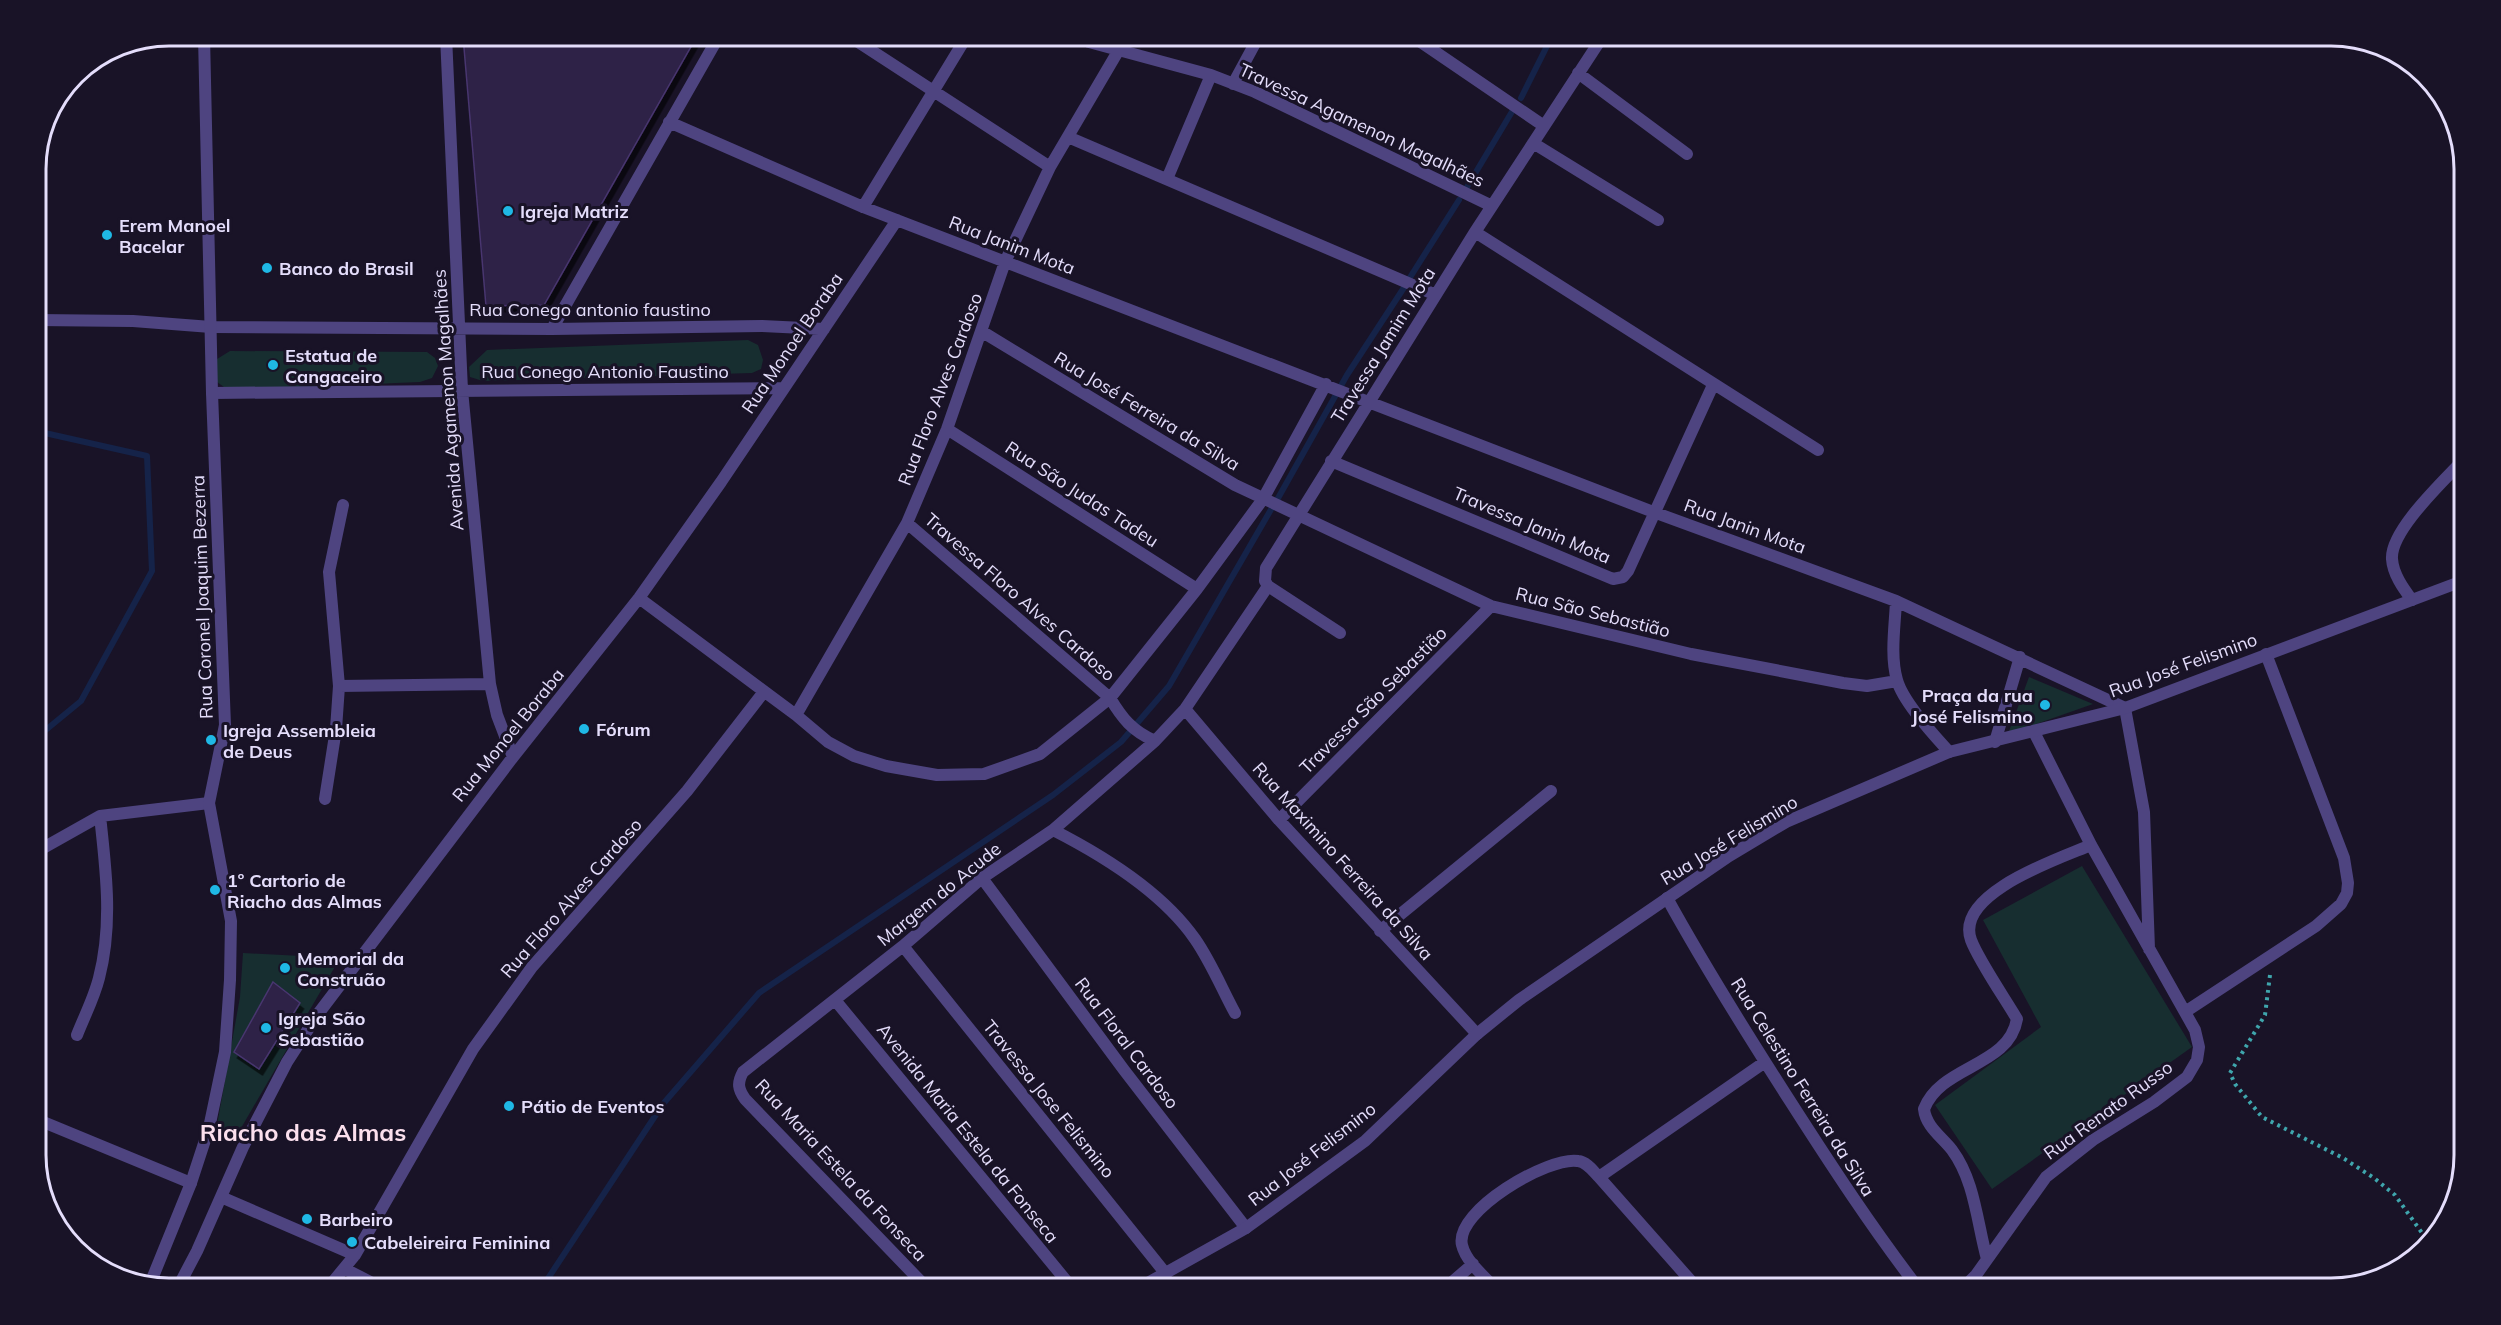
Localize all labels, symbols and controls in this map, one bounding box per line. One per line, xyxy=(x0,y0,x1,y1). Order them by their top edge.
street label: Travessa Agamenon Magalhães xyxy=(1236,58,1488,192)
place label: Igreja Matriz xyxy=(520,200,629,223)
marker: Igreja Matriz xyxy=(501,204,515,218)
street label: Rua Janim Mota xyxy=(946,210,1078,280)
place label: Erem Manoel Bacelar xyxy=(119,214,231,258)
marker: Erem Manoel Bacelar xyxy=(100,228,114,242)
place label: Banco do Brasil xyxy=(279,257,414,280)
marker: Banco do Brasil xyxy=(260,261,274,275)
street label: Travessa Jamim Mota xyxy=(1326,263,1440,427)
street label: Rua Monoel Boraba xyxy=(736,268,848,418)
street label: Avenida Agamenon Magalhães xyxy=(427,269,469,531)
street label: Rua Floro Alves Cardoso xyxy=(893,290,987,488)
street label: Rua Conego antonio faustino xyxy=(469,298,711,321)
place label: Estatua de Cangaceiro xyxy=(285,344,382,388)
street label: Rua José Ferreira da Silva xyxy=(1050,346,1244,476)
marker: Estatua de Cangaceiro xyxy=(266,358,280,372)
street label: Rua Conego Antonio Faustino xyxy=(481,360,729,383)
street label: Rua São Judas Tadeu xyxy=(1001,436,1163,552)
street label: Rua Coronel Joaquim Bezerra xyxy=(186,475,218,719)
street label: Travessa Janin Mota xyxy=(1450,481,1614,569)
street label: Rua Janin Mota xyxy=(1681,493,1809,559)
street label: Travessa Floro Alves Cardoso xyxy=(920,508,1120,686)
street label: Rua São Sebastião xyxy=(1513,582,1673,642)
street label: Travessa São Sebastião xyxy=(1294,621,1452,779)
street label: Rua José Felismino xyxy=(2106,628,2260,702)
street label: Rua Monoel Boraba xyxy=(447,664,569,806)
place label: Praça da rua José Felismino xyxy=(1911,684,2033,728)
marker: Praça da rua José Felismino xyxy=(2038,698,2052,712)
place label: Fórum xyxy=(596,718,651,741)
place label: Igreja Assembleia de Deus xyxy=(223,719,376,763)
marker: Fórum xyxy=(577,722,591,736)
marker: Igreja Assembleia de Deus xyxy=(204,733,218,747)
street label: Rua Maximino Ferreira da Silva xyxy=(1248,757,1438,965)
street label: Rua José Felismino xyxy=(1656,790,1802,890)
street label: Rua Floro Alves Cardoso xyxy=(495,813,647,983)
street label: Margem do Acude xyxy=(872,837,1006,951)
place label: 1º Cartorio de Riacho das Almas xyxy=(227,869,382,913)
marker: 1º Cartorio de Riacho das Almas xyxy=(208,883,222,897)
place label: Memorial da Construão xyxy=(297,947,404,991)
marker: Memorial da Construão xyxy=(278,961,292,975)
street label: Rua Floral Cardoso xyxy=(1070,973,1184,1113)
street label: Rua Celestino Ferreira da Silva xyxy=(1726,973,1880,1201)
place label: Igreja São Sebastião xyxy=(278,1007,365,1051)
street label: Travessa Jose Felismino xyxy=(978,1015,1120,1183)
street label: Avenida Maria Estela da Fonseca xyxy=(872,1019,1064,1247)
marker: Igreja São Sebastião xyxy=(259,1021,273,1035)
street label: Rua Renato Russo xyxy=(2039,1055,2177,1165)
street label: Rua Maria Estela da Fonseca xyxy=(750,1074,932,1266)
place label: Pátio de Eventos xyxy=(521,1095,665,1118)
street label: Rua José Felismino xyxy=(1243,1097,1381,1211)
marker: Pátio de Eventos xyxy=(502,1099,516,1113)
district label: Riacho das Almas xyxy=(200,1117,406,1147)
place label: Barbeiro xyxy=(319,1208,393,1231)
marker: Barbeiro xyxy=(300,1212,314,1226)
place label: Cabeleireira Feminina xyxy=(364,1231,550,1254)
marker: Cabeleireira Feminina xyxy=(345,1235,359,1249)

